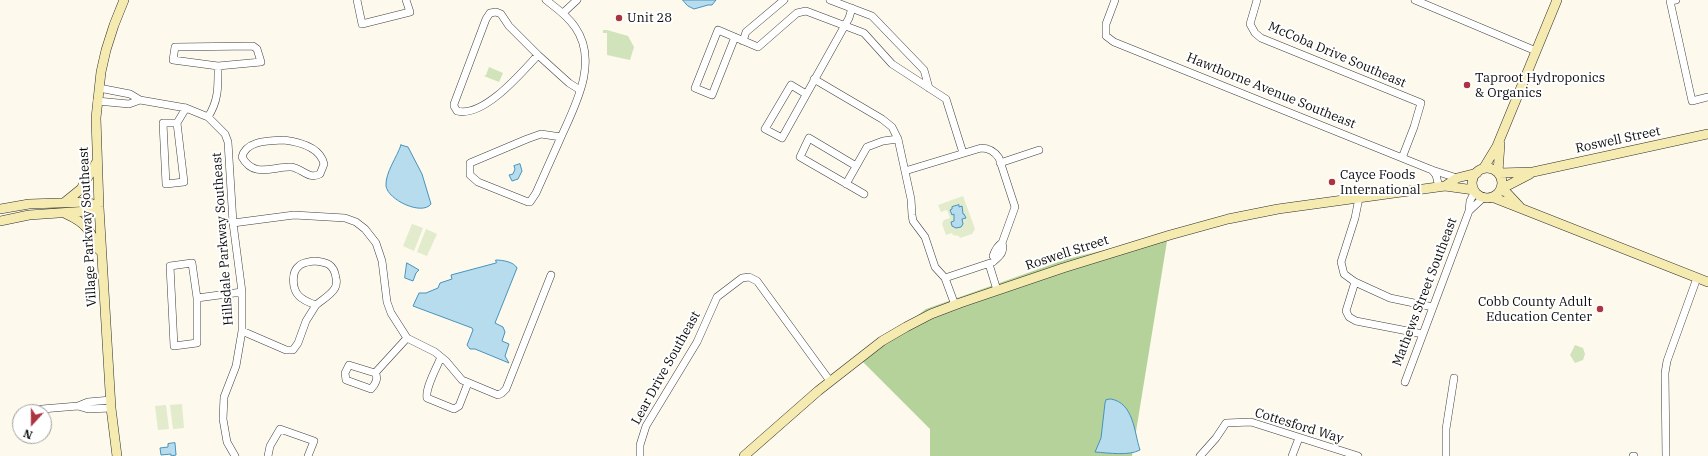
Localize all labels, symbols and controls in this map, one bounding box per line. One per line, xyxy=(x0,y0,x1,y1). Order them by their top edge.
place label: Unit 28 xyxy=(627,10,672,26)
marker: Unit 28 xyxy=(614,13,624,23)
street label: McCoba Drive Southeast xyxy=(1266,19,1408,91)
street label: Hawthorne Avenue Southeast xyxy=(1184,50,1358,132)
place label: Taproot Hydroponics & Organics xyxy=(1475,70,1605,101)
marker: Taproot Hydroponics & Organics xyxy=(1462,80,1472,90)
street label: Roswell Street xyxy=(1574,123,1662,157)
street label: Village Parkway Southeast xyxy=(76,147,100,307)
street label: Hillsdale Parkway Southeast xyxy=(209,152,237,326)
place label: Cayce Foods International xyxy=(1340,167,1421,198)
marker: Cayce Foods International xyxy=(1327,177,1337,187)
street label: Mathews Street Southeast xyxy=(1389,216,1461,368)
street label: Roswell Street xyxy=(1023,232,1111,274)
place label: Cobb County Adult Education Center xyxy=(1478,294,1592,325)
marker: Cobb County Adult Education Center xyxy=(1595,304,1605,314)
street label: Lear Drive Southeast xyxy=(628,309,704,427)
north arrow xyxy=(12,404,52,444)
street label: Cottesford Way xyxy=(1253,405,1345,447)
text: N xyxy=(21,426,35,442)

